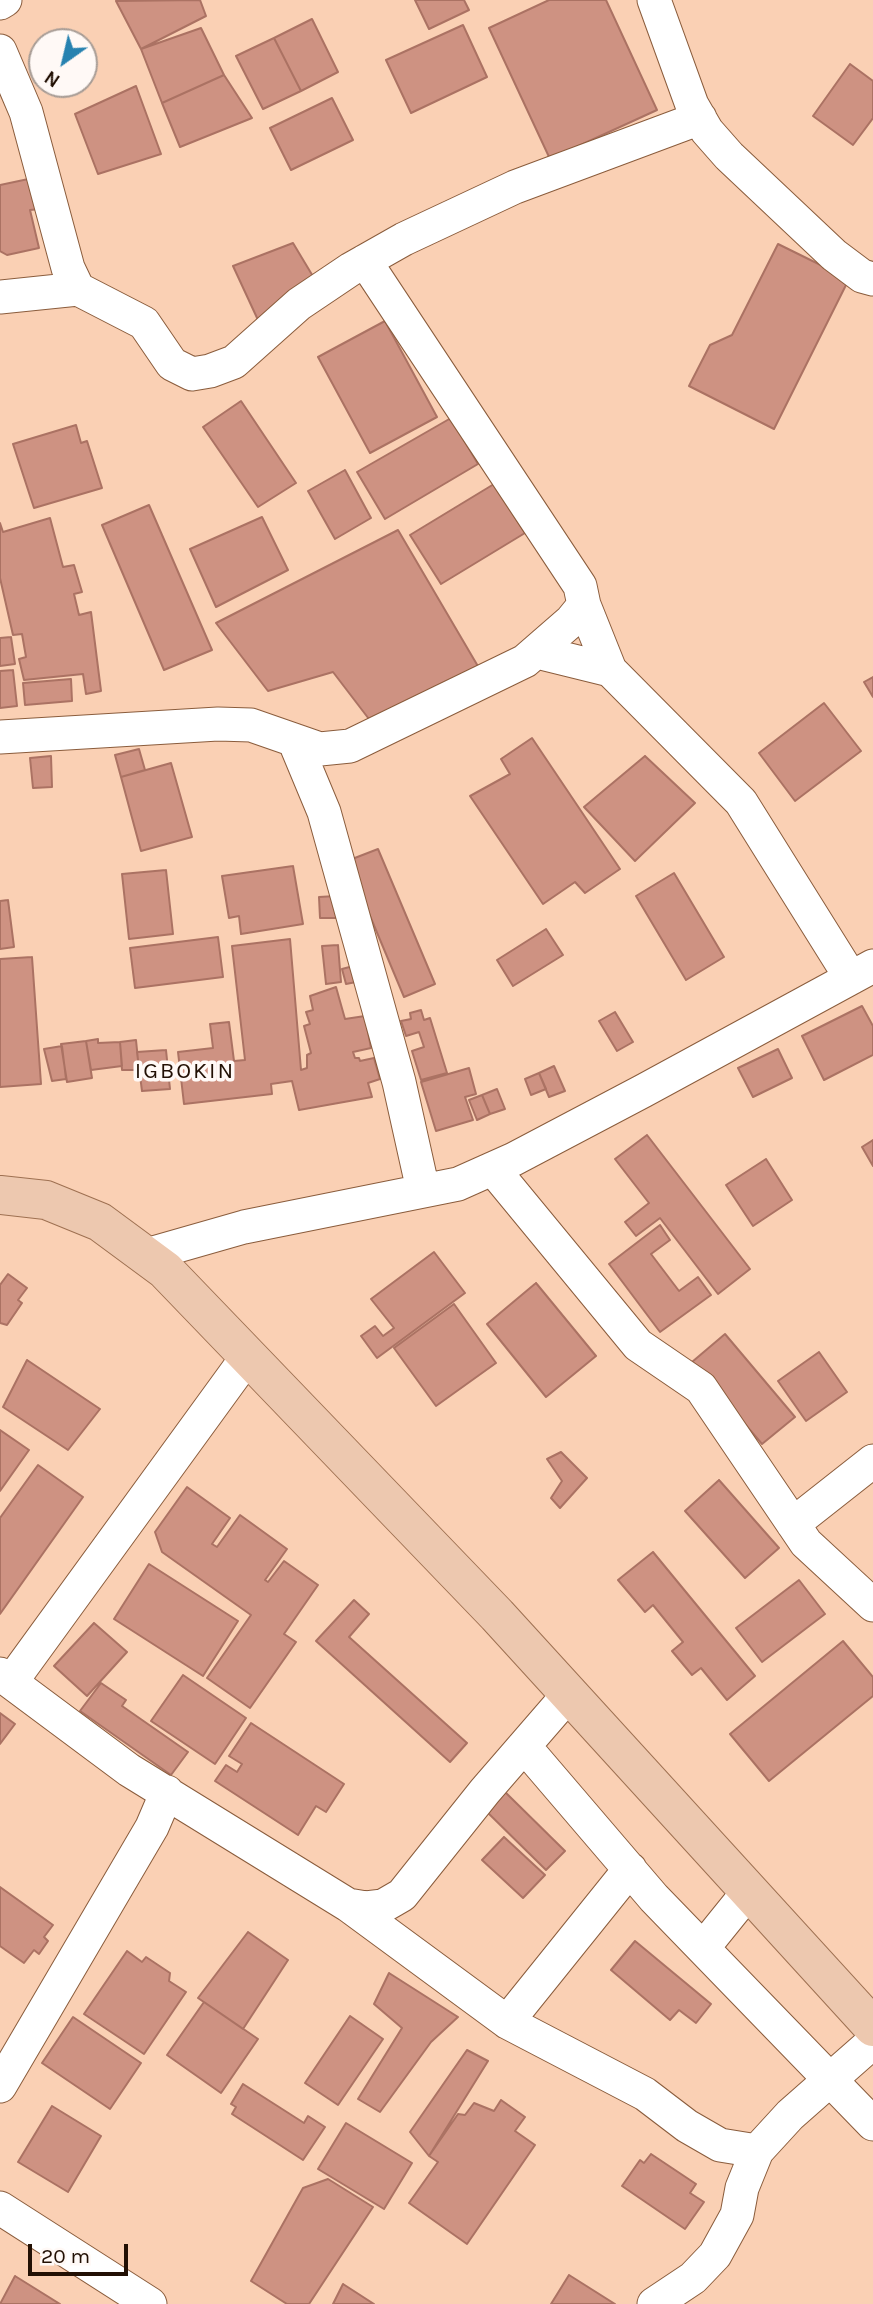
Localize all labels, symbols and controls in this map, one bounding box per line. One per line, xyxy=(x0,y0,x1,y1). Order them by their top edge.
north arrow xyxy=(28,28,98,98)
text: N xyxy=(41,66,64,92)
district label: IGBOKIN xyxy=(136,1057,234,1085)
scale bar xyxy=(32,2230,131,2274)
text: 20 m xyxy=(41,2244,90,2268)

